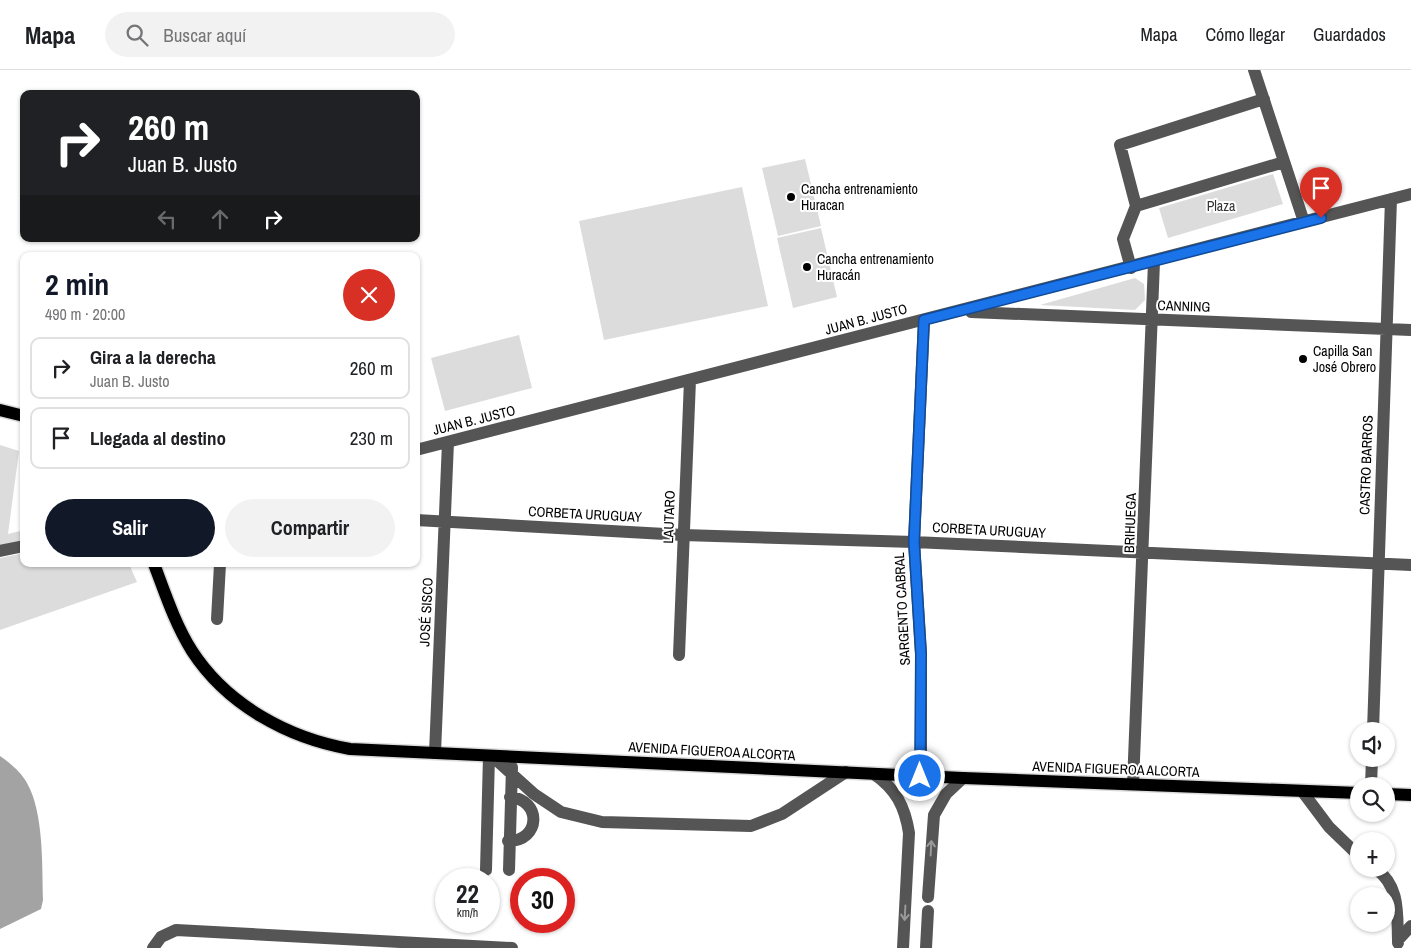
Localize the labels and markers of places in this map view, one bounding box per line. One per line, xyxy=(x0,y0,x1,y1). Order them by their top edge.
pin xyxy=(1300,167,1342,218)
place label: Cancha entrenamiento Huracan xyxy=(801,180,918,214)
marker: Cancha entrenamiento Huracan xyxy=(785,191,797,203)
place label: Cancha entrenamiento Huracán xyxy=(817,250,934,284)
marker: Cancha entrenamiento Huracán xyxy=(801,261,813,273)
place label: Capilla San José Obrero xyxy=(1313,342,1376,376)
marker: Capilla San José Obrero xyxy=(1297,353,1309,365)

